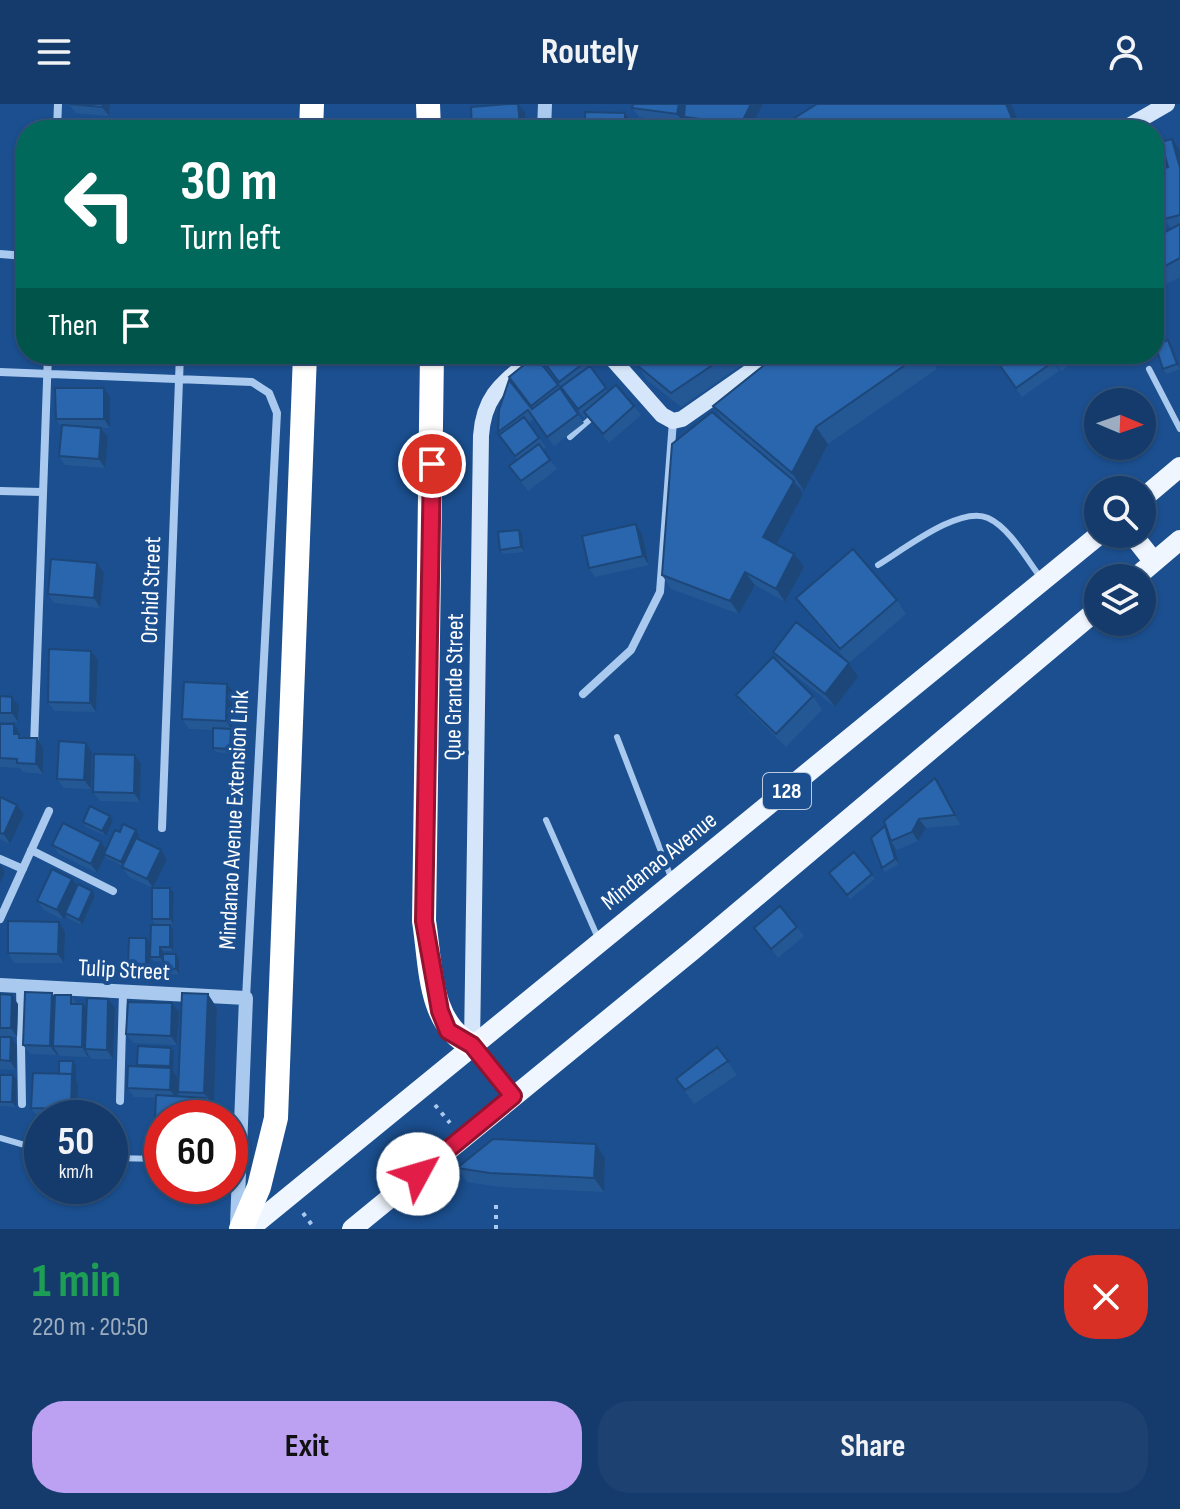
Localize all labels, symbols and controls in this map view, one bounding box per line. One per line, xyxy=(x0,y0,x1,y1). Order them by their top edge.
icon: menu xyxy=(32,30,76,74)
icon: person xyxy=(1104,30,1148,74)
text: Routely xyxy=(541,31,639,74)
text: 30 m xyxy=(180,149,278,216)
icon: left xyxy=(48,152,152,256)
text: Turn left xyxy=(180,217,281,260)
icon: arrive xyxy=(114,304,158,348)
text: Then xyxy=(48,308,98,344)
north arrow xyxy=(1084,388,1156,460)
map controls xyxy=(1084,388,1156,636)
pin xyxy=(398,430,466,498)
icon: arrive xyxy=(410,442,454,486)
button: search xyxy=(1084,476,1156,548)
street label: Orchid Street xyxy=(135,536,167,644)
button: layers xyxy=(1084,564,1156,636)
street label: Que Grande Street xyxy=(438,613,470,761)
street label: Mindanao Avenue Extension Link xyxy=(213,690,255,950)
road number: 128 xyxy=(763,773,811,809)
street label: Mindanao Avenue xyxy=(595,806,723,916)
street label: Tulip Street xyxy=(77,953,171,987)
speed limit sign: 60 xyxy=(144,1100,248,1204)
text: 50 xyxy=(58,1118,94,1166)
position arrow xyxy=(376,1132,460,1216)
text: km/h xyxy=(59,1160,93,1184)
text: 1 min xyxy=(32,1253,121,1310)
button: close xyxy=(1064,1255,1148,1339)
text: 220 m · 20:50 xyxy=(32,1312,148,1343)
button: Exit xyxy=(32,1401,582,1493)
button: Share xyxy=(598,1401,1148,1493)

